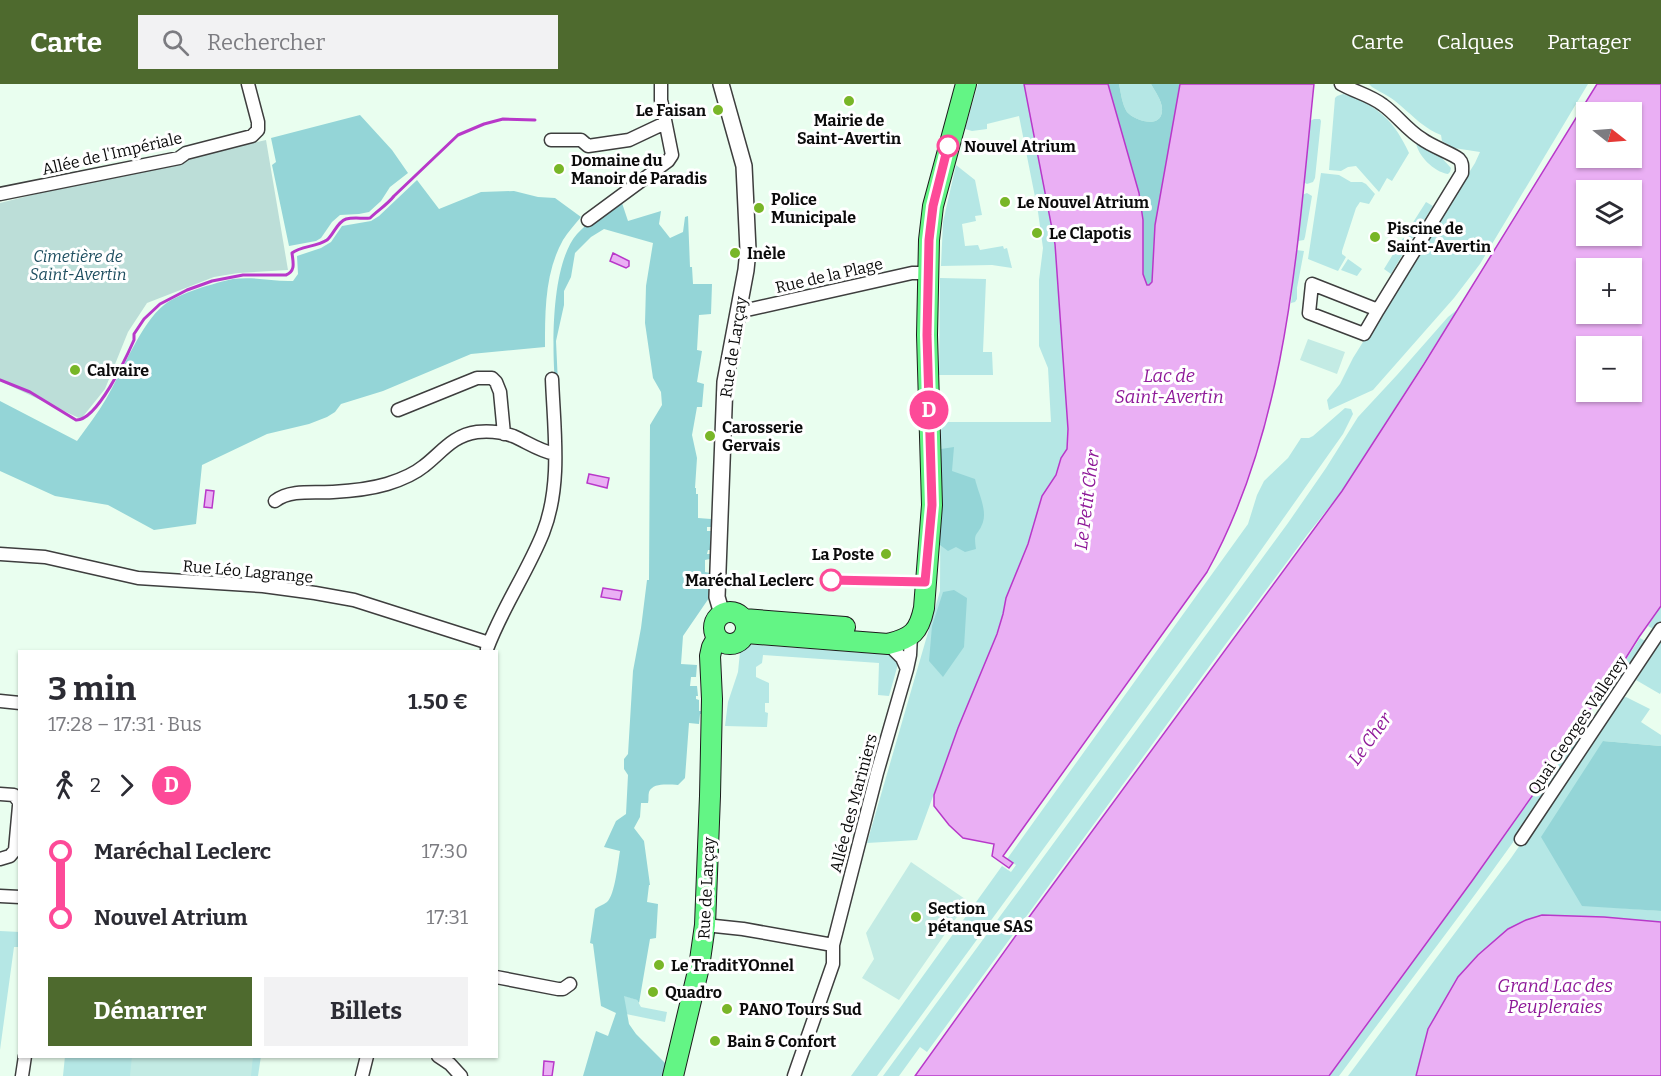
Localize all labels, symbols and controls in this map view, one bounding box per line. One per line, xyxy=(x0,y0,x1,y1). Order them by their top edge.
search box xyxy=(138,15,558,69)
text: Carte xyxy=(30,26,102,59)
icon: search xyxy=(159,26,192,59)
text: Rechercher xyxy=(207,29,325,56)
text: Carte xyxy=(1351,29,1404,55)
text: Calques xyxy=(1437,29,1514,55)
text: Partager xyxy=(1547,29,1631,55)
marker: Mairie de Saint-Avertin xyxy=(842,94,856,108)
place label: Le Faisan xyxy=(636,101,707,120)
north arrow xyxy=(1576,102,1642,168)
map controls xyxy=(1576,102,1642,402)
marker: Le Faisan xyxy=(711,103,725,117)
place label: Mairie de Saint-Avertin xyxy=(797,111,902,148)
street label: Allée de l'Impériale xyxy=(40,128,184,179)
marker: Nouvel Atrium xyxy=(937,135,959,157)
place label: Nouvel Atrium xyxy=(964,137,1076,156)
place label: Domaine du Manoir de Paradis xyxy=(571,151,707,188)
marker: Domaine du Manoir de Paradis xyxy=(552,162,566,176)
button: layers xyxy=(1576,180,1642,246)
place label: Police Municipale xyxy=(771,190,856,227)
place label: Le Nouvel Atrium xyxy=(1017,193,1150,212)
marker: Le Nouvel Atrium xyxy=(998,195,1012,209)
marker: Police Municipale xyxy=(752,201,766,215)
place label: Piscine de Saint-Avertin xyxy=(1387,219,1492,256)
place label: Le Clapotis xyxy=(1049,224,1131,243)
marker: Le Clapotis xyxy=(1030,226,1044,240)
marker: Piscine de Saint-Avertin xyxy=(1368,230,1382,244)
place label: Inèle xyxy=(747,244,786,263)
marker: Inèle xyxy=(728,246,742,260)
park label: Cimetière de Saint-Avertin xyxy=(30,247,126,284)
street label: Rue de la Plage xyxy=(773,254,885,297)
button: + xyxy=(1576,258,1642,324)
street label: Rue de Larçay xyxy=(716,295,751,399)
button: − xyxy=(1576,336,1642,402)
place label: Calvaire xyxy=(87,361,149,380)
marker: Calvaire xyxy=(68,363,82,377)
water label: Lac de Saint-Avertin xyxy=(1114,365,1224,408)
line badge: D xyxy=(910,390,948,430)
text: D xyxy=(922,397,936,423)
place label: Carosserie Gervais xyxy=(722,418,803,455)
marker: Carosserie Gervais xyxy=(703,429,717,443)
water label: Le Petit Cher xyxy=(1070,448,1104,551)
place label: La Poste xyxy=(812,545,874,564)
marker: La Poste xyxy=(879,547,893,561)
street label: Rue Léo Lagrange xyxy=(182,556,314,587)
marker: Maréchal Leclerc xyxy=(820,569,842,591)
place label: Maréchal Leclerc xyxy=(685,571,814,590)
street label: Quai Georges Vallerey xyxy=(1524,652,1631,798)
text: 3 min xyxy=(48,669,136,709)
text: 1.50 € xyxy=(408,688,468,715)
water label: Le Cher xyxy=(1344,708,1397,770)
text: 17:28 – 17:31 · Bus xyxy=(48,712,202,736)
street label: Allée des Mariniers xyxy=(826,732,881,875)
icon: walk xyxy=(48,769,81,802)
icon: forward xyxy=(110,769,143,802)
text: D xyxy=(164,772,179,798)
text: 2 xyxy=(90,773,101,797)
street label: Rue de Larçay xyxy=(694,836,719,940)
text: Maréchal Leclerc xyxy=(94,838,271,865)
text: 17:30 xyxy=(422,839,468,863)
place label: Section pétanque SAS xyxy=(928,899,1033,936)
text: Nouvel Atrium xyxy=(94,904,248,931)
text: 17:31 xyxy=(426,905,468,929)
marker: Section pétanque SAS xyxy=(909,910,923,924)
place label: Le TraditYOnnel xyxy=(671,956,794,975)
marker: Le TraditYOnnel xyxy=(652,958,666,972)
water label: Grand Lac des Peupleraies xyxy=(1497,975,1613,1018)
button: Démarrer xyxy=(48,977,252,1046)
button: Billets xyxy=(264,977,468,1046)
place label: Quadro xyxy=(665,983,722,1002)
marker: Quadro xyxy=(646,985,660,999)
place label: PANO Tours Sud xyxy=(739,1000,862,1019)
marker: PANO Tours Sud xyxy=(720,1002,734,1016)
place label: Bain & Confort xyxy=(727,1032,837,1051)
marker: Bain & Confort xyxy=(708,1034,722,1048)

